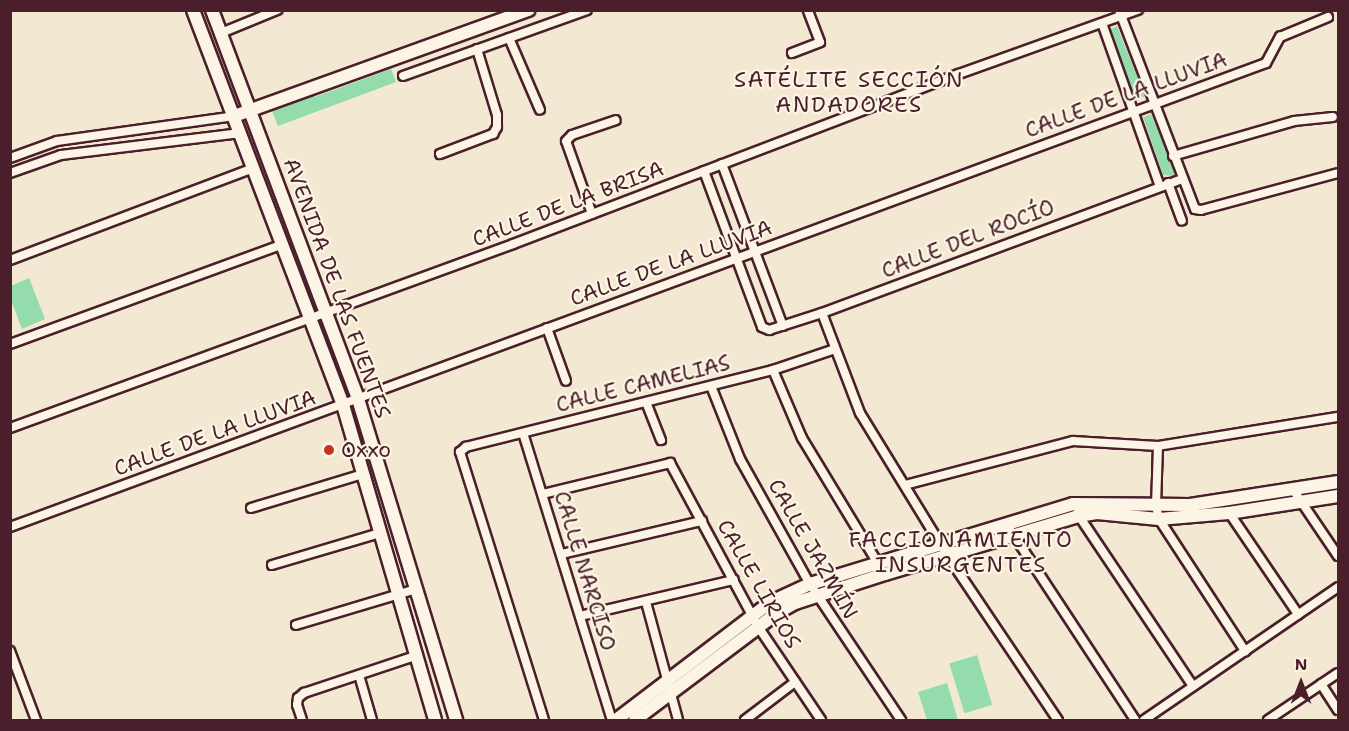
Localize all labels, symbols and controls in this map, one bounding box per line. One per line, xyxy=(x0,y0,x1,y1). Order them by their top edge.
street label: CALLE DE LA LLUVIA xyxy=(1022,47,1230,143)
district label: SATÉLITE SECCIÓN ANDADORES xyxy=(734,66,964,118)
street label: AVENIDA DE LAS FUENTES xyxy=(278,154,396,422)
street label: CALLE DE LA BRISA xyxy=(469,156,667,252)
street label: CALLE DEL ROCÍO xyxy=(878,194,1058,284)
street label: CALLE DE LA LLUVIA xyxy=(567,215,775,311)
street label: CALLE CAMELIAS xyxy=(553,350,733,418)
street label: CALLE DE LA LLUVIA xyxy=(111,385,319,481)
place label: Oxxo xyxy=(341,437,391,463)
marker: Oxxo xyxy=(322,443,336,457)
street label: CALLE JAZMÍN xyxy=(763,475,863,623)
street label: CALLE NARCISO xyxy=(549,488,621,654)
street label: CALLE LIRIOS xyxy=(712,515,806,653)
district label: FACCIONAMIENTO INSURGENTES xyxy=(849,526,1073,578)
north arrow xyxy=(1271,653,1331,713)
text: N xyxy=(1295,654,1307,675)

